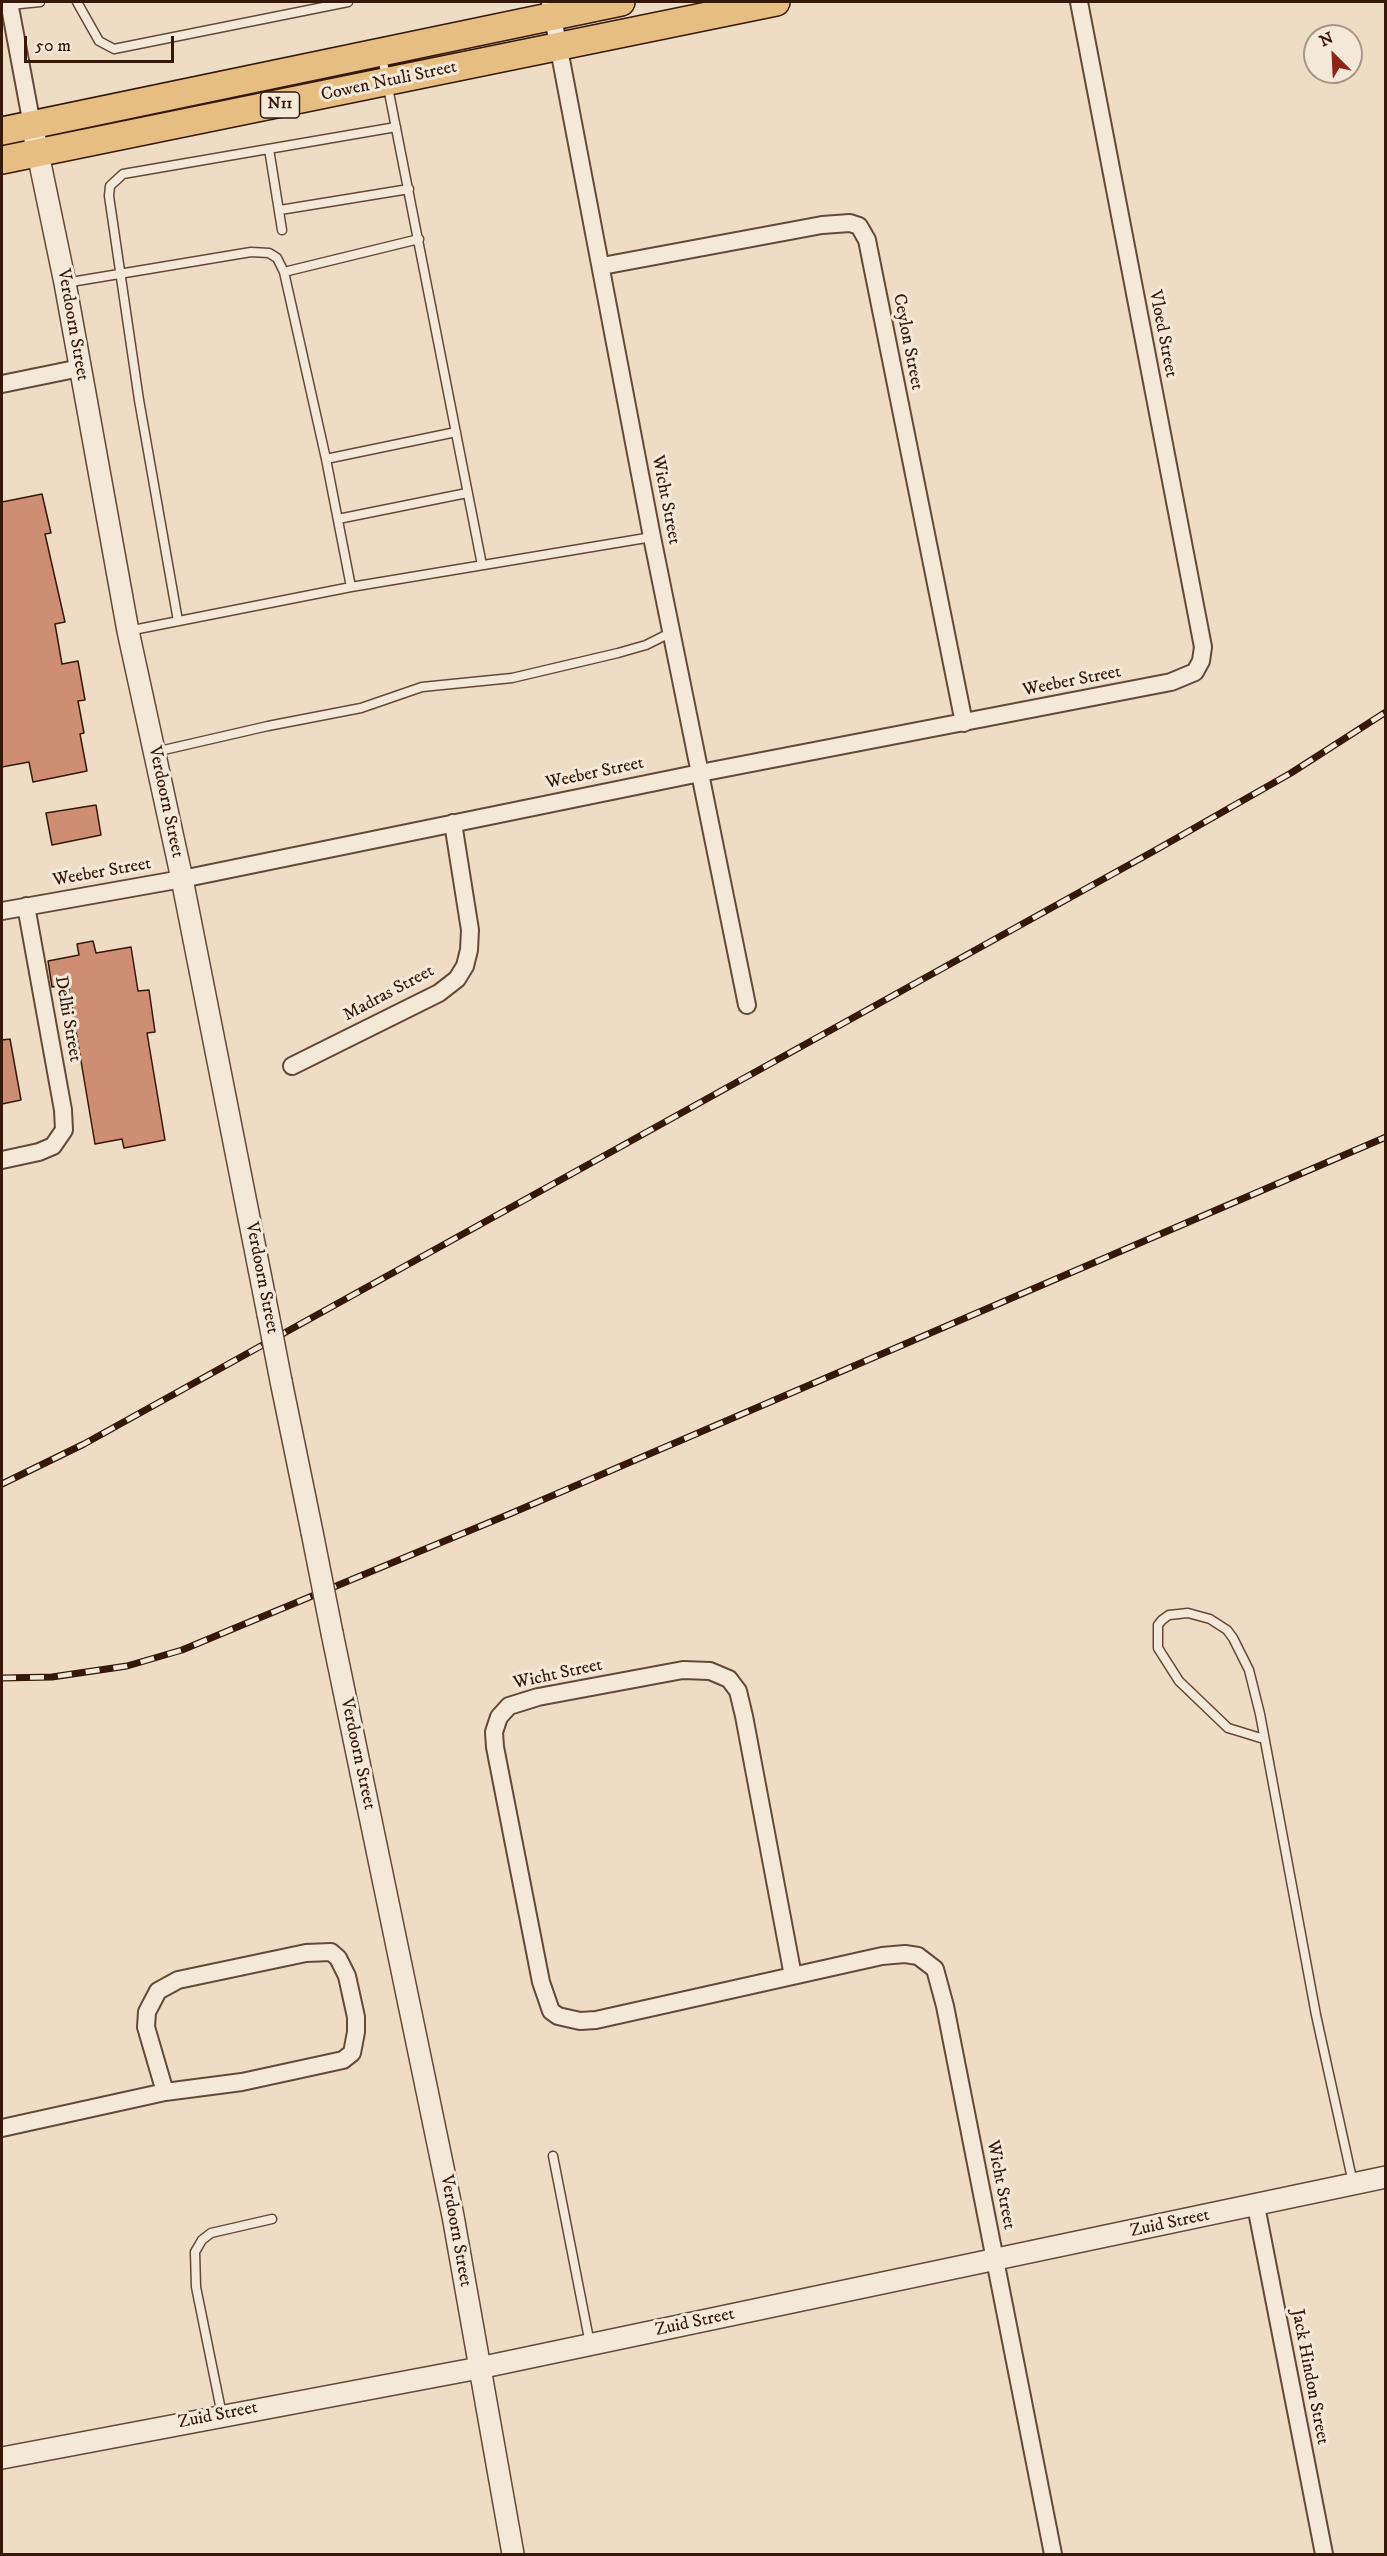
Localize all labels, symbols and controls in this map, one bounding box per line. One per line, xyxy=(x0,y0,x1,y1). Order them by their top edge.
scale bar xyxy=(27,24,177,62)
north arrow xyxy=(1303,24,1363,84)
text: N xyxy=(1316,28,1337,51)
text: 50 m xyxy=(35,35,71,57)
street label: Cowen Ntuli Street xyxy=(319,57,459,107)
road number: N11 xyxy=(260,92,300,118)
street label: Verdoorn Street xyxy=(52,267,92,383)
street label: Vloed Street xyxy=(1143,288,1181,380)
street label: Ceylon Street xyxy=(887,292,927,392)
street label: Wicht Street xyxy=(646,454,684,546)
street label: Weeber Street xyxy=(1021,662,1123,702)
street label: Verdoorn Street xyxy=(143,744,187,860)
street label: Weeber Street xyxy=(544,753,646,795)
street label: Weeber Street xyxy=(51,854,153,892)
street label: Madras Street xyxy=(340,961,438,1027)
street label: Delhi Street xyxy=(49,974,85,1064)
street label: Verdoorn Street xyxy=(240,1220,282,1336)
street label: Wicht Street xyxy=(512,1655,604,1695)
street label: Verdoorn Street xyxy=(335,1696,379,1812)
street label: Wicht Street xyxy=(981,2139,1019,2231)
street label: Verdoorn Street xyxy=(435,2173,475,2289)
street label: Zuid Street xyxy=(1128,2205,1212,2243)
street label: Zuid Street xyxy=(653,2304,737,2342)
street label: Jack Hindon Street xyxy=(1285,2307,1333,2447)
street label: Zuid Street xyxy=(177,2398,259,2434)

